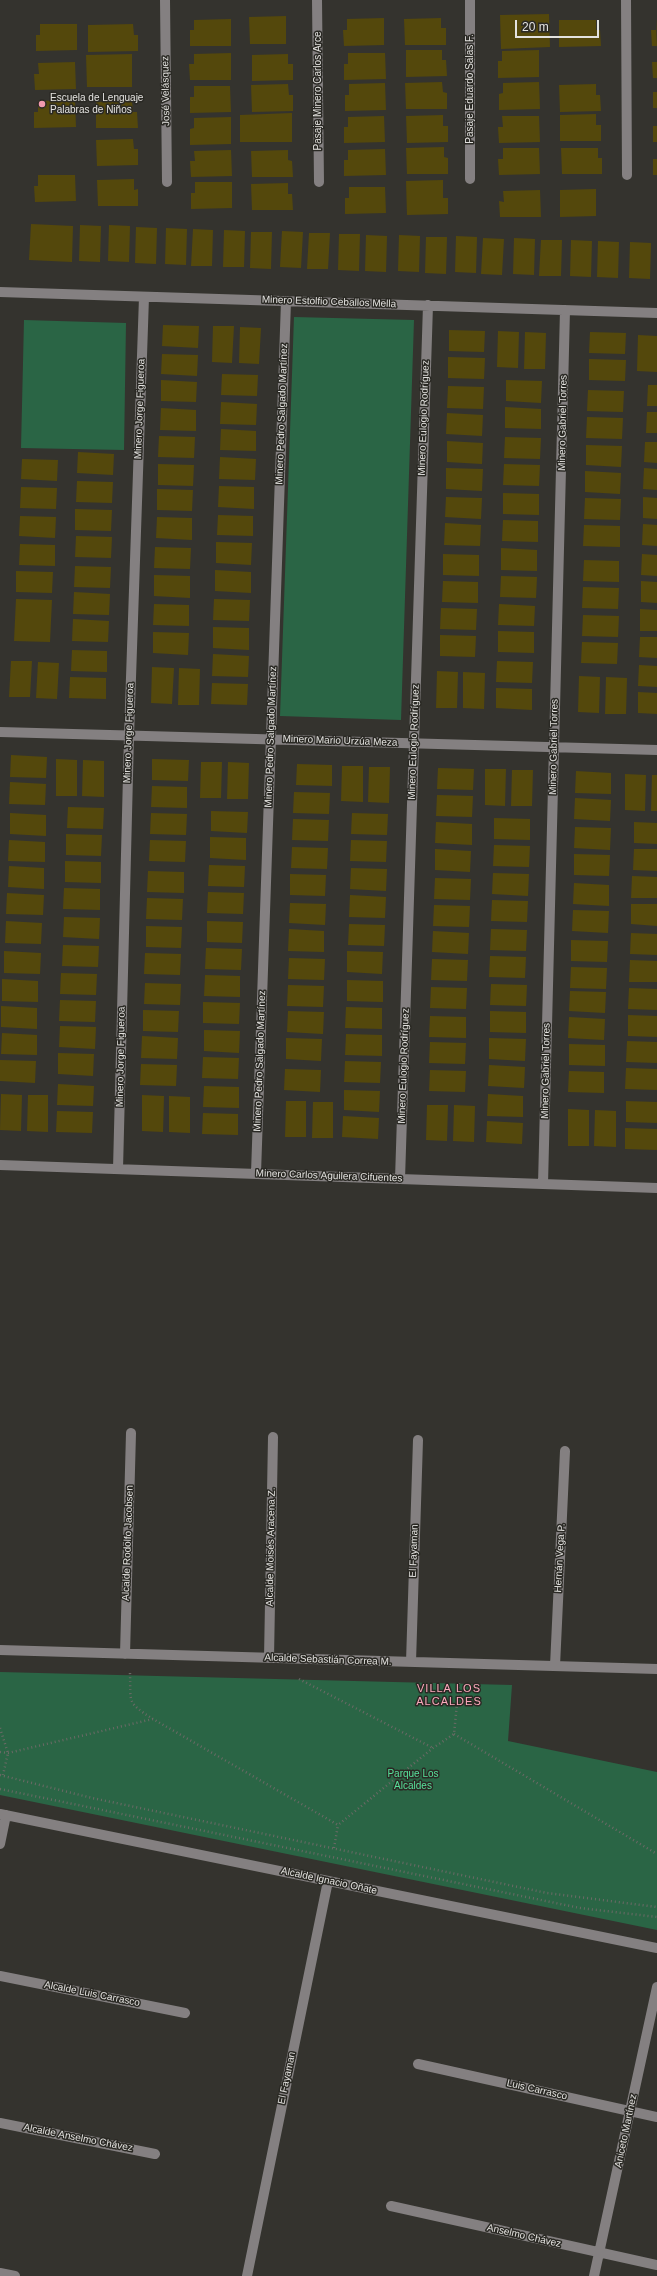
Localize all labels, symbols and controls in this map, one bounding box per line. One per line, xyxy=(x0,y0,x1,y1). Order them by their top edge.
scale bar xyxy=(517,12,601,38)
text: 20 m xyxy=(522,20,549,34)
street label: Pasaje Minero Carlos Arce xyxy=(312,32,324,150)
street label: Pasaje Eduardo Salas F. xyxy=(464,34,476,144)
street label: José Velásquez xyxy=(159,56,173,126)
place label: Escuela de Lenguaje Palabras de Niños xyxy=(50,92,143,116)
marker: Escuela de Lenguaje Palabras de Niños xyxy=(37,99,47,109)
street label: Minero Estolfio Ceballos Mella xyxy=(262,294,396,310)
street label: Minero Pedro Salgado Martínez xyxy=(274,343,290,485)
street label: Minero Jorge Figueroa xyxy=(132,359,148,459)
street label: Minero Eulogio Rodríguez xyxy=(416,360,432,476)
street label: Minero Gabriel Torres xyxy=(556,375,570,471)
street label: Minero Pedro Salgado Martínez xyxy=(263,666,279,808)
street label: Minero Jorge Figueroa xyxy=(121,683,137,783)
street label: Minero Eulogio Rodríguez xyxy=(406,684,422,800)
street label: Minero Gabriel Torres xyxy=(547,699,561,795)
street label: Minero Mario Urzúa Meza xyxy=(282,733,398,749)
street label: Minero Pedro Salgado Martínez xyxy=(252,990,268,1132)
street label: Minero Jorge Figueroa xyxy=(114,1007,128,1107)
street label: Minero Eulogio Rodríguez xyxy=(396,1008,412,1124)
street label: Minero Gabriel Torres xyxy=(539,1023,553,1119)
street label: Minero Carlos Aguilera Cifuentes xyxy=(255,1167,403,1185)
street label: Alcalde Rodolfo Jacobsen xyxy=(120,1485,136,1601)
street label: Alcalde Moisés Aracena Z. xyxy=(264,1487,278,1607)
street label: Hernán Vega P. xyxy=(552,1523,568,1593)
street label: El Fayaman xyxy=(407,1524,421,1578)
street label: Alcalde Sebastián Correa M. xyxy=(264,1652,392,1668)
district label: VILLA LOS ALCALDES xyxy=(416,1682,482,1708)
park label: Parque Los Alcaldes xyxy=(387,1768,439,1792)
street label: Alcalde Ignacio Oñate xyxy=(280,1865,378,1897)
street label: Alcalde Luis Carrasco xyxy=(43,1979,141,2009)
street label: El Fayaman xyxy=(276,2051,298,2105)
street label: Luis Carrasco xyxy=(506,2077,568,2103)
street label: Aniceto Martínez xyxy=(612,2093,640,2169)
street label: Alcalde Anselmo Chávez xyxy=(22,2122,134,2154)
street label: Anselmo Chávez xyxy=(486,2222,562,2250)

